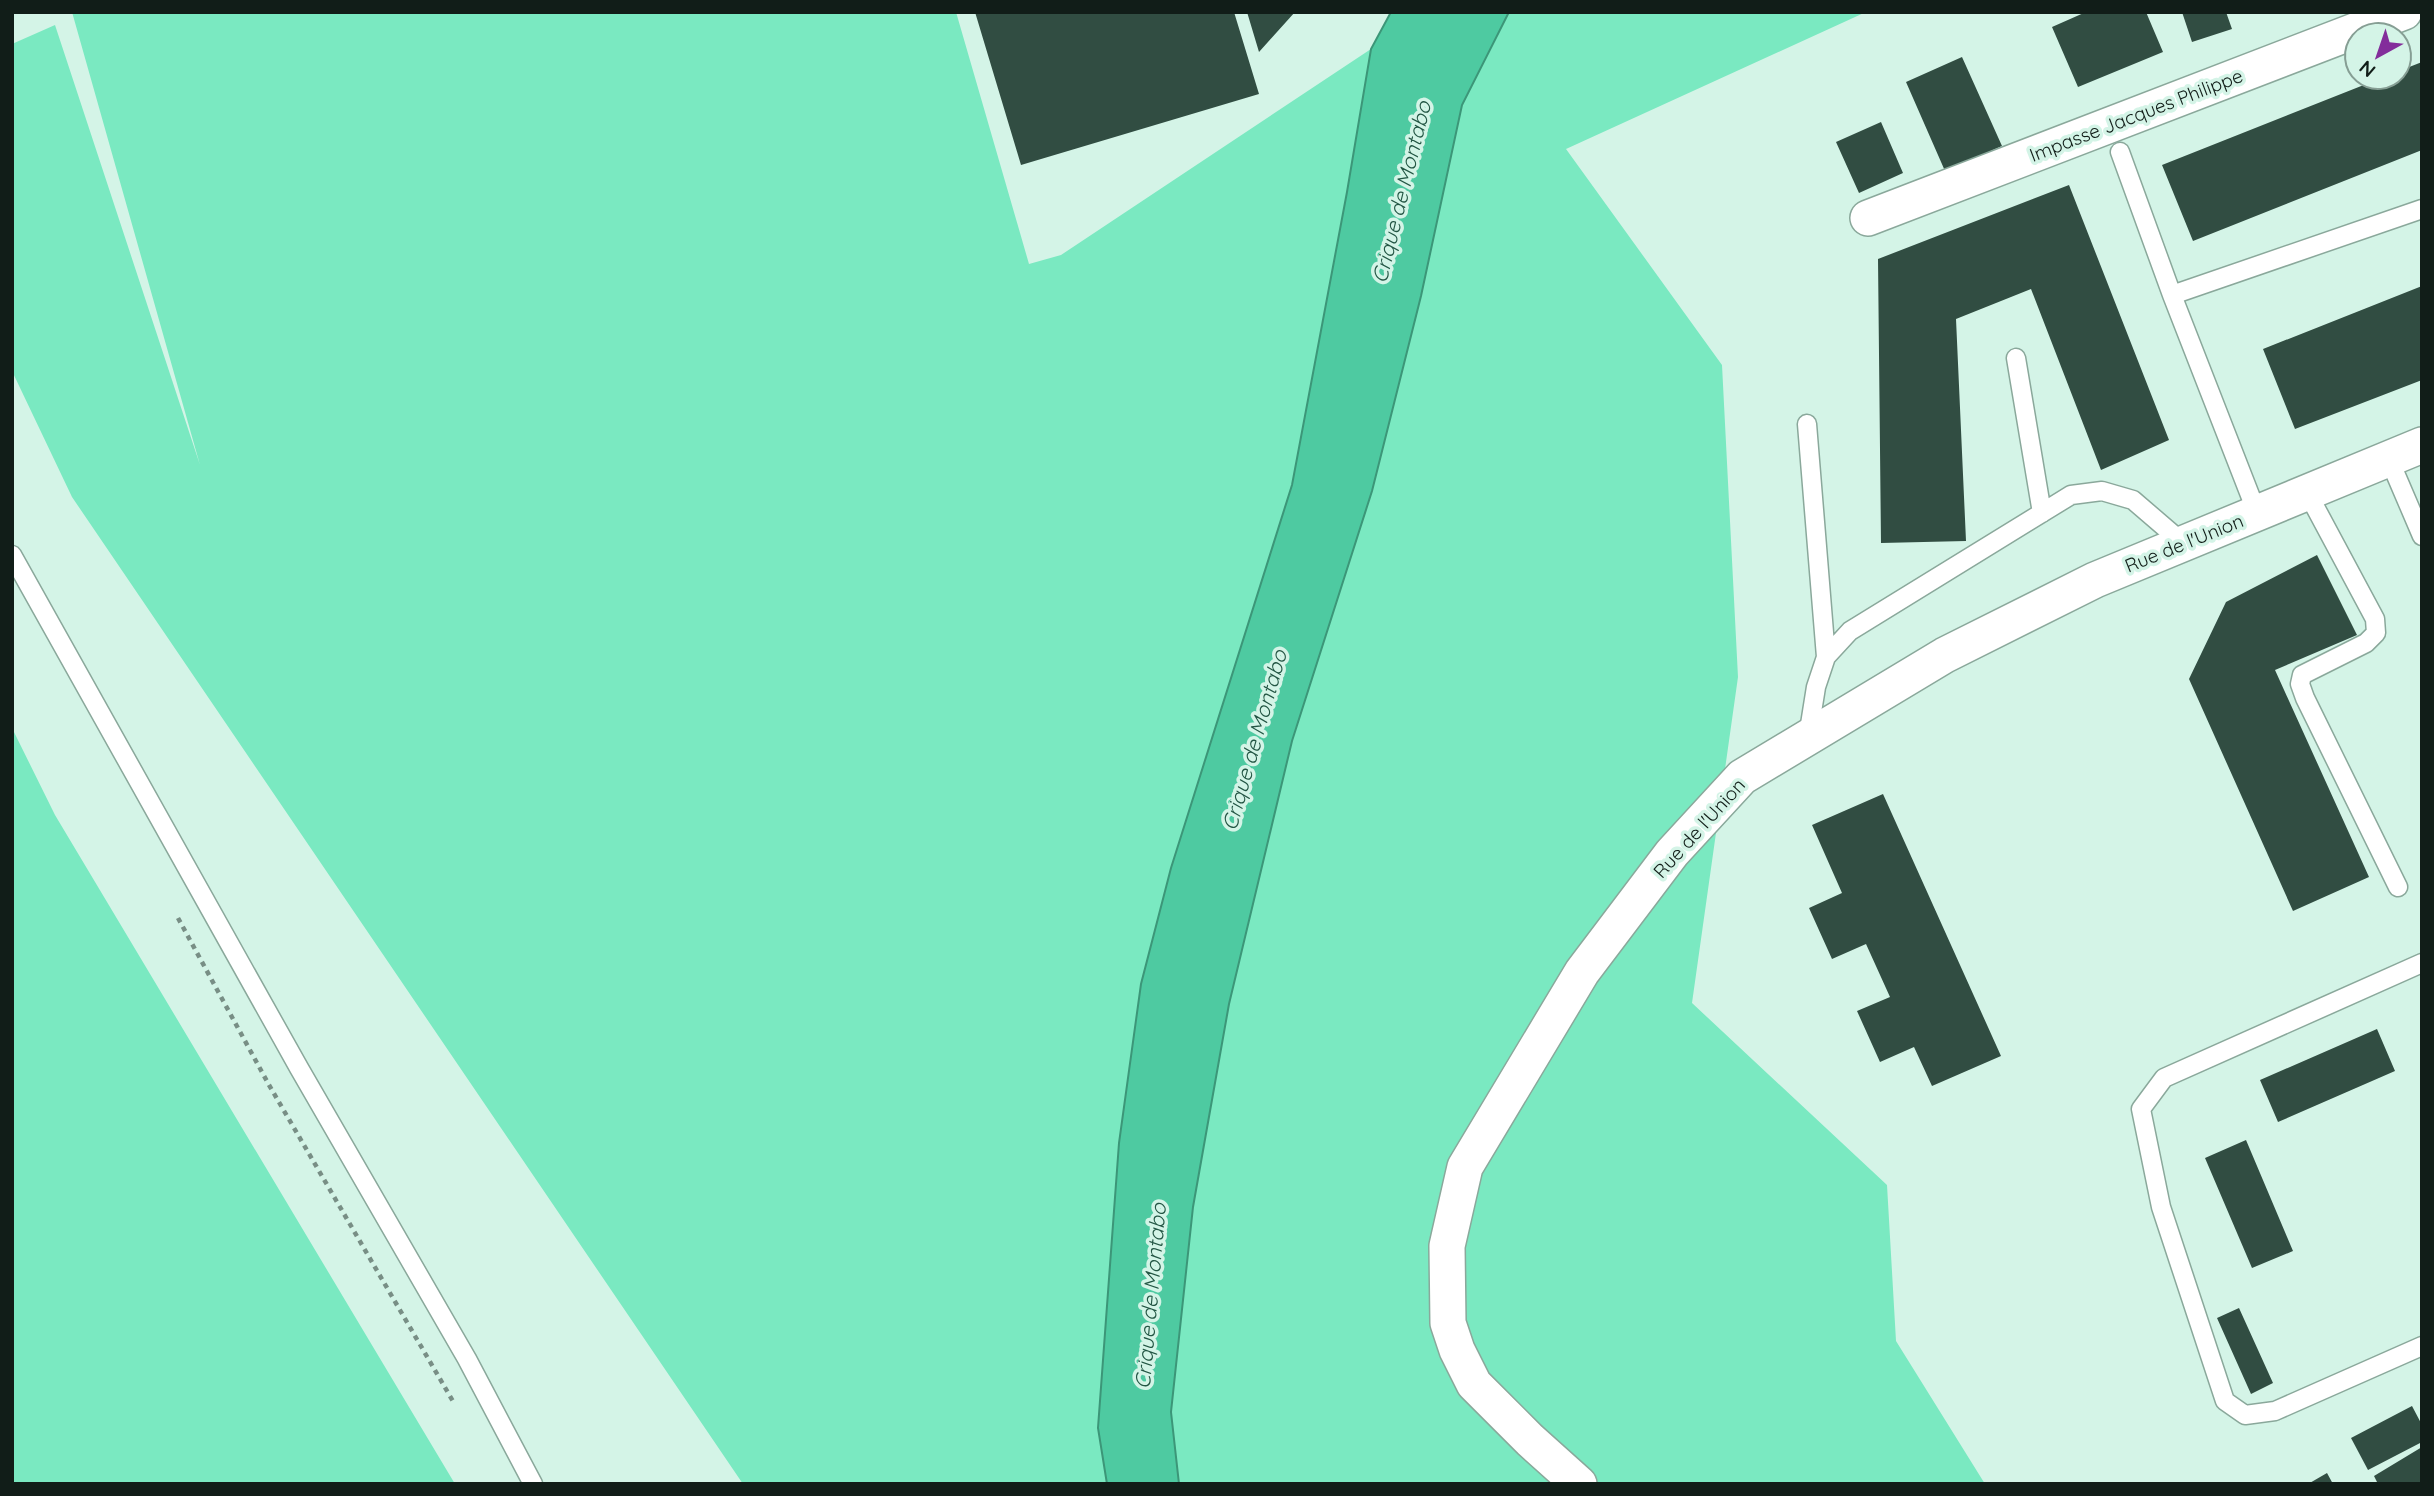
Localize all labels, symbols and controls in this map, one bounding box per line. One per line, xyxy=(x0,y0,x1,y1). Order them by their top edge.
north arrow xyxy=(2343,21,2413,91)
text: N xyxy=(2354,55,2380,83)
street label: Impasse Jacques Philippe xyxy=(2026,63,2246,167)
water label: Crique de Montabo xyxy=(1366,97,1436,286)
street label: Rue de l'Union xyxy=(2121,508,2247,578)
water label: Crique de Montabo xyxy=(1216,646,1293,833)
street label: Rue de l'Union xyxy=(1648,773,1750,883)
water label: Crique de Montabo xyxy=(1129,1201,1171,1390)

